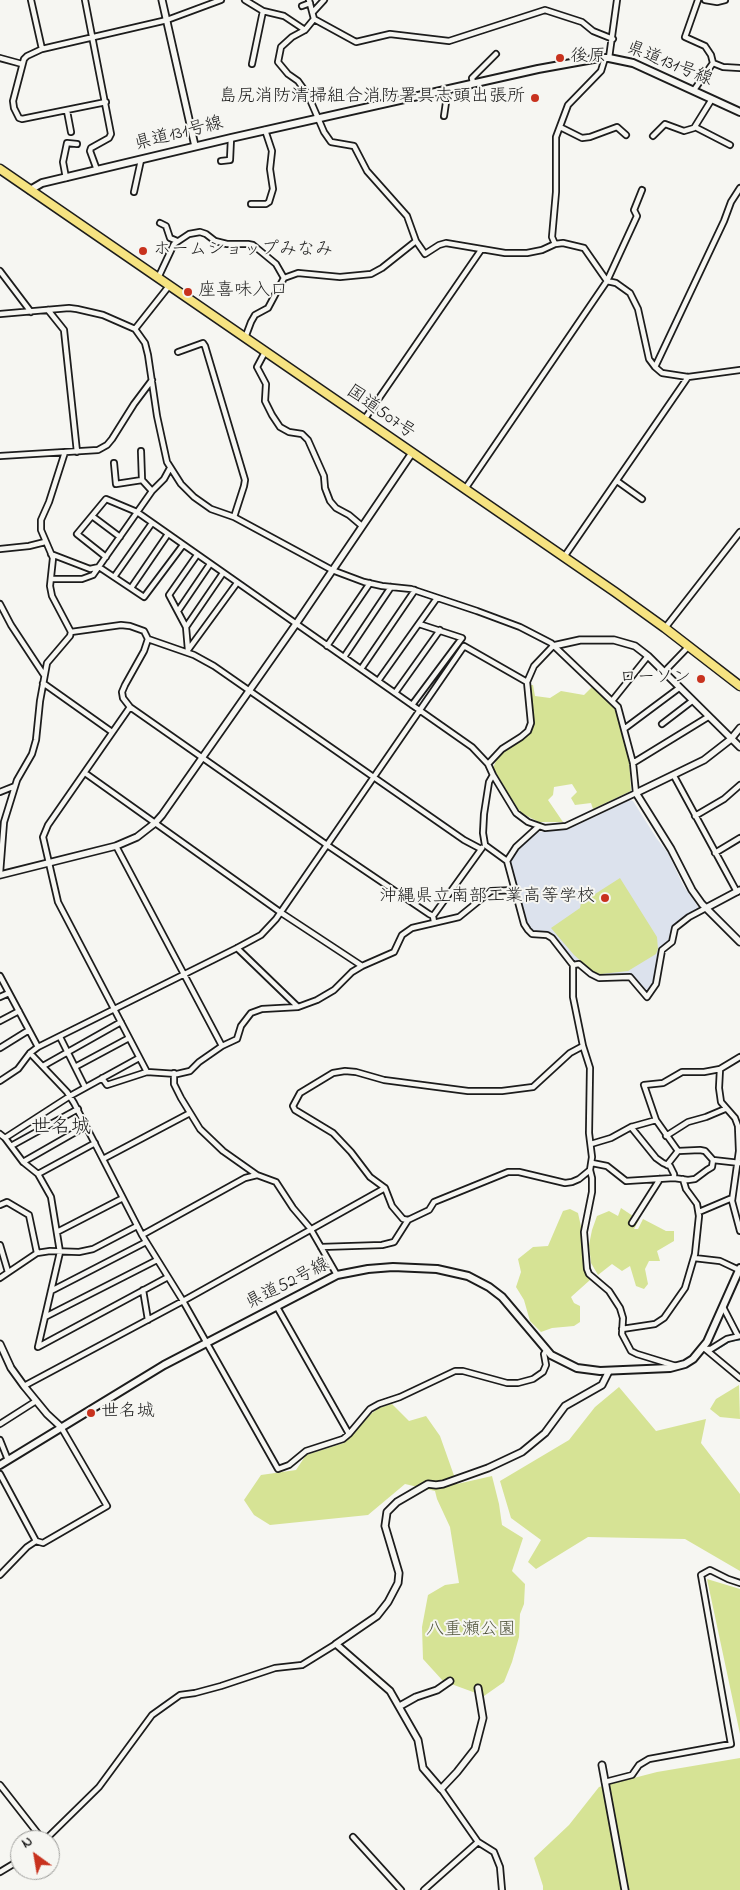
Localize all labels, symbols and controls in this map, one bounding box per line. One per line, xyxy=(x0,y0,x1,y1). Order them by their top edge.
street label: 県道131号線 xyxy=(623,38,715,92)
place label: 後原 xyxy=(570,47,606,69)
marker: 後原 xyxy=(554,52,566,64)
place label: 島尻消防清掃組合消防署具志頭出張所 xyxy=(219,87,525,109)
marker: 島尻消防清掃組合消防署具志頭出張所 xyxy=(529,92,541,104)
street label: 県道131号線 xyxy=(132,114,226,156)
place label: ホームショップみなみ xyxy=(153,240,333,262)
marker: ホームショップみなみ xyxy=(137,245,149,257)
place label: 座喜味入口 xyxy=(198,281,288,303)
marker: 座喜味入口 xyxy=(182,286,194,298)
street label: 国道507号 xyxy=(341,381,419,445)
place label: ローソン xyxy=(619,668,691,690)
marker: ローソン xyxy=(695,673,707,685)
place label: 沖縄県立南部工業高等学校 xyxy=(379,887,595,909)
marker: 沖縄県立南部工業高等学校 xyxy=(599,892,611,904)
district label: 世名城 xyxy=(31,1117,91,1141)
street label: 県道52号線 xyxy=(242,1255,334,1315)
place label: 世名城 xyxy=(101,1402,155,1424)
marker: 世名城 xyxy=(85,1407,97,1419)
park label: 八重瀬公園 xyxy=(426,1620,516,1642)
north arrow xyxy=(10,1830,60,1880)
text: N xyxy=(18,1831,37,1854)

